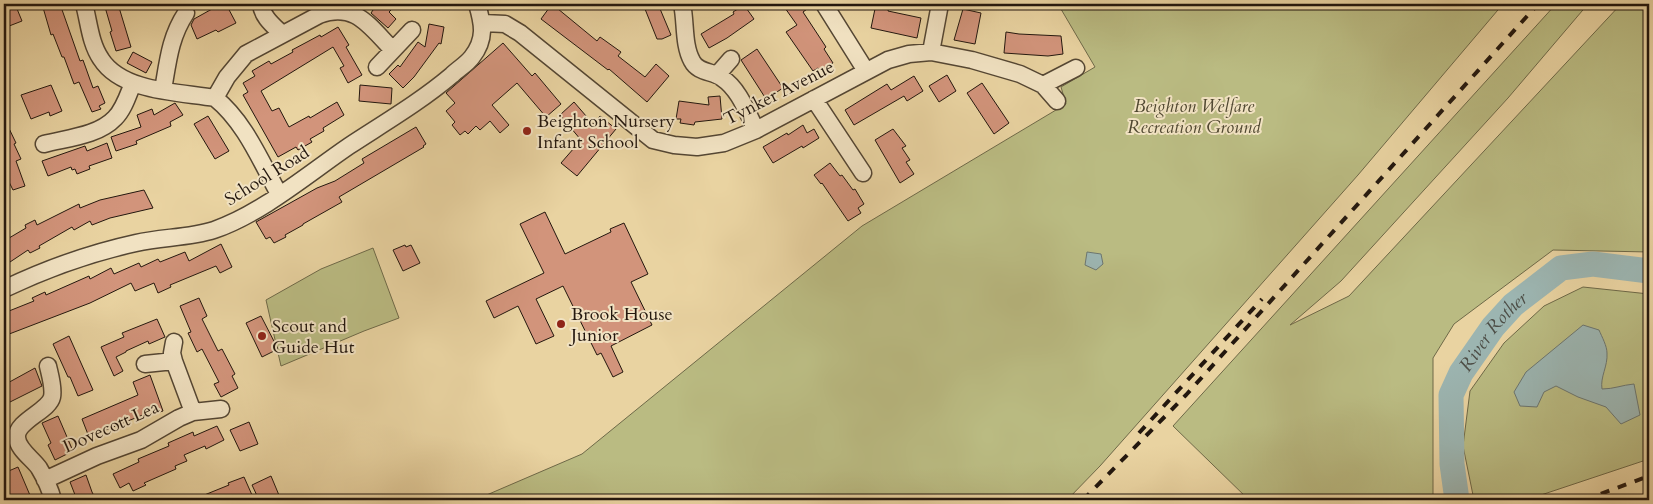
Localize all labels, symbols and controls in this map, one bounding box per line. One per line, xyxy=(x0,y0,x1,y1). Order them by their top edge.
street label: Tynker Avenue xyxy=(720,55,838,131)
park label: Beighton Welfare Recreation Ground xyxy=(1127,94,1262,140)
place label: Beighton Nursery Infant School xyxy=(537,109,675,155)
marker: Beighton Nursery Infant School xyxy=(521,125,533,137)
street label: School Road xyxy=(220,140,314,212)
water label: River Rother xyxy=(1453,285,1533,377)
place label: Brook House Junior xyxy=(568,302,673,348)
place label: Scout and Guide Hut xyxy=(272,314,355,360)
marker: Brook House Junior xyxy=(555,318,567,330)
marker: Scout and Guide Hut xyxy=(256,330,268,342)
street label: Dovecott Lea xyxy=(59,395,163,459)

